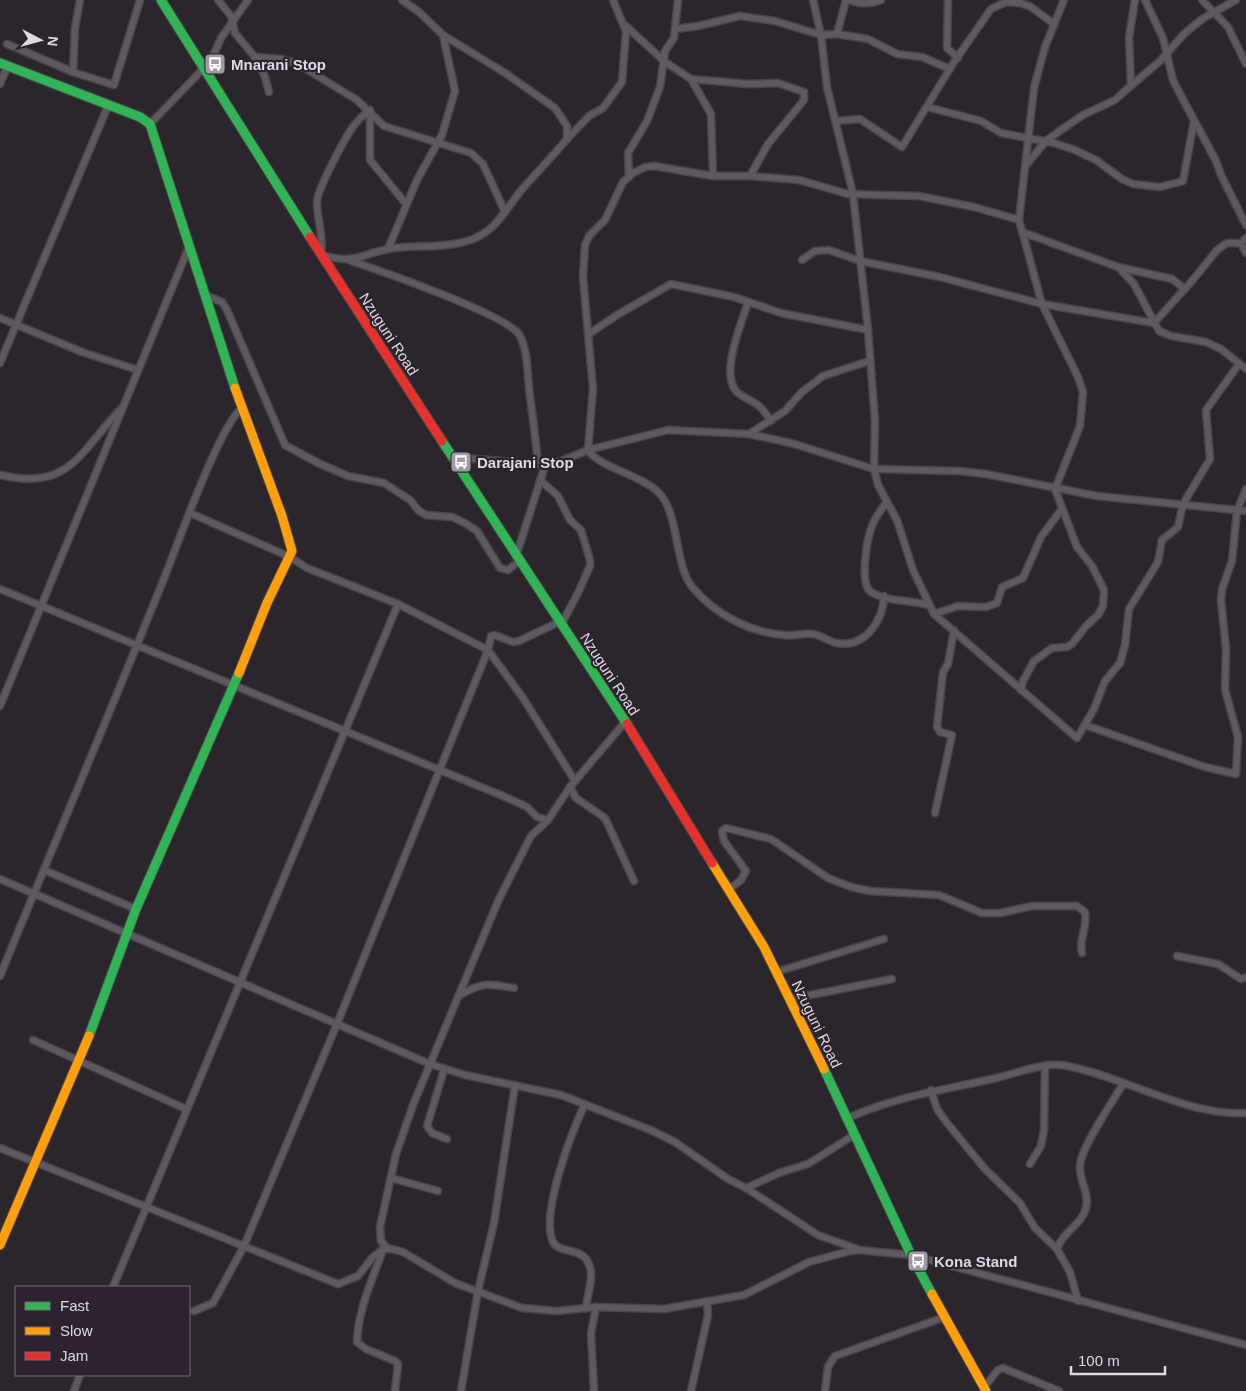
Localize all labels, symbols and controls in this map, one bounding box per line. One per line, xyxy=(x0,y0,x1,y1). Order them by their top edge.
north arrow xyxy=(15,15,65,65)
text: N xyxy=(44,35,61,47)
bus stop icon: Mnarani Stop xyxy=(203,52,227,76)
place label: Mnarani Stop xyxy=(231,56,326,73)
street label: Nzuguni Road xyxy=(356,290,422,378)
bus stop icon: Darajani Stop xyxy=(449,450,473,474)
place label: Darajani Stop xyxy=(477,454,574,471)
street label: Nzuguni Road xyxy=(577,630,643,718)
street label: Nzuguni Road xyxy=(789,978,845,1070)
bus stop icon: Kona Stand xyxy=(906,1249,930,1273)
place label: Kona Stand xyxy=(934,1253,1017,1270)
legend xyxy=(15,1286,190,1376)
text: Fast xyxy=(60,1297,90,1314)
text: Slow xyxy=(60,1322,93,1339)
scale bar xyxy=(1071,1344,1165,1376)
text: Jam xyxy=(60,1347,88,1364)
text: 100 m xyxy=(1078,1352,1120,1369)

